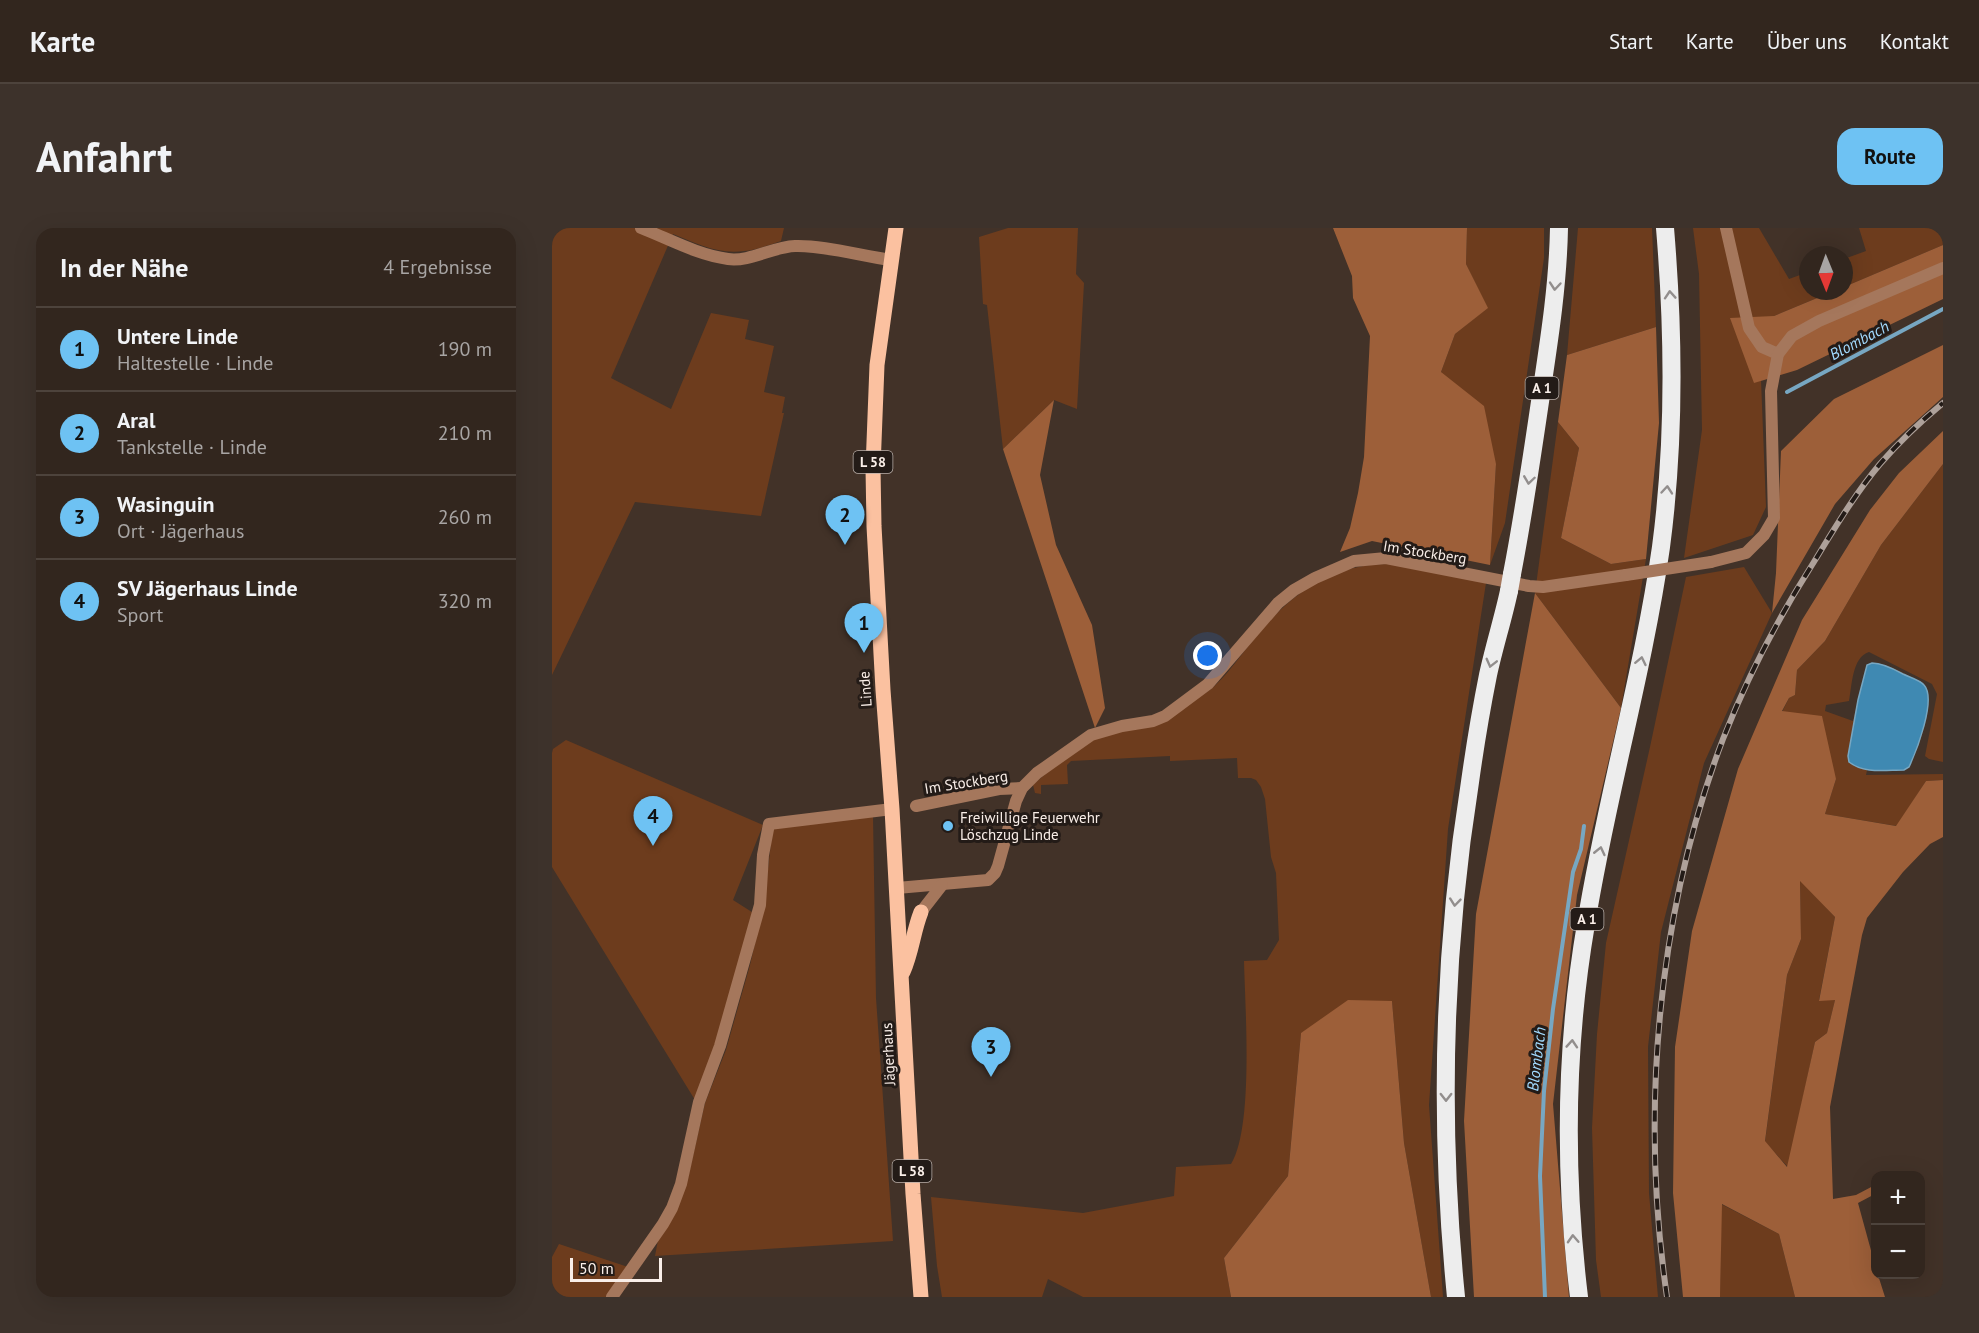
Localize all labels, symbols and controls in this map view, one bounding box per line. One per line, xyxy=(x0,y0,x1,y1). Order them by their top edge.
text: Karte xyxy=(30,23,95,60)
text: Start xyxy=(1609,28,1653,55)
text: Karte xyxy=(1686,28,1734,55)
text: Über uns xyxy=(1767,28,1847,55)
text: Kontakt xyxy=(1880,28,1949,55)
button: Route xyxy=(1837,128,1943,185)
text: Anfahrt xyxy=(36,129,172,184)
north arrow xyxy=(1799,246,1853,300)
text: In der Nähe xyxy=(60,251,188,284)
text: 4 Ergebnisse xyxy=(383,254,492,280)
one-way arrow xyxy=(1549,282,1562,291)
one-way arrow xyxy=(1664,290,1677,299)
water label: Blombach xyxy=(1826,316,1892,364)
text: Untere Linde xyxy=(117,322,238,350)
text: 1 xyxy=(74,336,85,362)
text: 190 m xyxy=(438,336,492,362)
text: Haltestelle · Linde xyxy=(117,350,273,376)
road number: A 1 xyxy=(1526,377,1558,399)
text: Aral xyxy=(117,406,155,434)
text: 2 xyxy=(74,420,85,446)
text: 210 m xyxy=(438,420,492,446)
text: Tankstelle · Linde xyxy=(117,434,267,460)
road number: L 58 xyxy=(854,451,892,473)
one-way arrow xyxy=(1524,475,1536,484)
one-way arrow xyxy=(1660,485,1673,494)
text: Wasinguin xyxy=(117,490,215,518)
pin: 2 xyxy=(826,496,864,545)
text: 3 xyxy=(74,504,85,530)
text: 260 m xyxy=(438,504,492,530)
text: Ort · Jägerhaus xyxy=(117,518,244,544)
street label: Im Stockberg xyxy=(1382,536,1468,568)
text: SV Jägerhaus Linde xyxy=(117,574,298,602)
text: 4 xyxy=(74,588,85,614)
text: 320 m xyxy=(438,588,492,614)
text: Sport xyxy=(117,602,163,628)
pin: 1 xyxy=(844,604,884,653)
your location xyxy=(1193,641,1222,670)
one-way arrow xyxy=(1634,656,1647,666)
one-way arrow xyxy=(1486,658,1499,668)
street label: Linde xyxy=(854,671,876,707)
street label: Im Stockberg xyxy=(923,766,1009,798)
pin: 4 xyxy=(634,796,672,846)
place label: Freiwillige Feuerwehr Löschzug Linde xyxy=(960,808,1100,844)
marker: Freiwillige Feuerwehr Löschzug Linde xyxy=(941,819,955,833)
one-way arrow xyxy=(1592,846,1605,856)
one-way arrow xyxy=(1449,898,1462,907)
road number: A 1 xyxy=(1570,908,1604,930)
street label: Jägerhaus xyxy=(877,1022,899,1087)
water label: Blombach xyxy=(1522,1026,1550,1092)
pin: 3 xyxy=(972,1028,1010,1077)
one-way arrow xyxy=(1565,1039,1578,1049)
one-way arrow xyxy=(1439,1093,1452,1102)
road number: L 58 xyxy=(892,1160,932,1182)
map controls xyxy=(1871,1171,1925,1279)
button: + xyxy=(1871,1171,1925,1225)
button: − xyxy=(1871,1225,1925,1279)
one-way arrow xyxy=(1567,1234,1580,1243)
scale bar xyxy=(570,1255,662,1282)
text: 50 m xyxy=(579,1258,614,1278)

